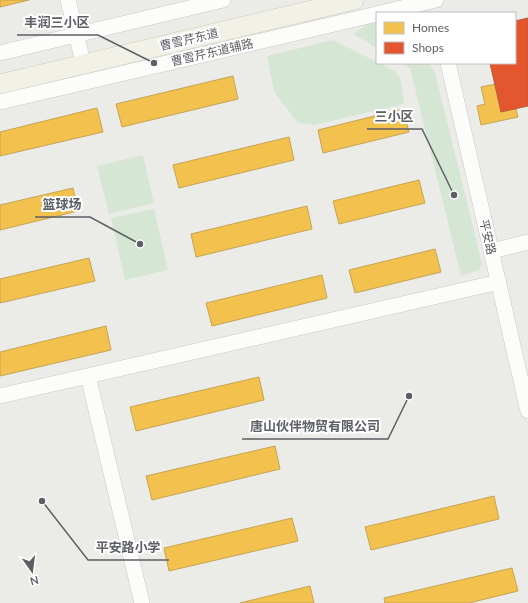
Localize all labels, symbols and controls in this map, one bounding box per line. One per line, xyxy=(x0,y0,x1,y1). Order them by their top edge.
callout: 丰润三小区 xyxy=(17,10,98,35)
legend xyxy=(376,12,516,64)
text: 丰润三小区 xyxy=(24,14,90,30)
text: Homes xyxy=(412,20,449,35)
street label: 曹雪芹东道 xyxy=(158,25,220,53)
street label: 曹雪芹东道辅路 xyxy=(169,35,255,69)
text: Shops xyxy=(412,40,444,55)
callout: 三小区 xyxy=(367,104,422,129)
text: 三小区 xyxy=(374,108,414,124)
callout: 篮球场 xyxy=(35,192,90,217)
text: 篮球场 xyxy=(42,196,82,212)
street label: 平安路 xyxy=(477,218,499,256)
callout: 唐山伙伴物贸有限公司 xyxy=(242,414,388,439)
text: 唐山伙伴物贸有限公司 xyxy=(250,418,380,434)
callout: 平安路小学 xyxy=(88,535,169,560)
text: 平安路小学 xyxy=(95,539,161,555)
north arrow xyxy=(12,551,52,591)
text: N xyxy=(29,574,40,589)

